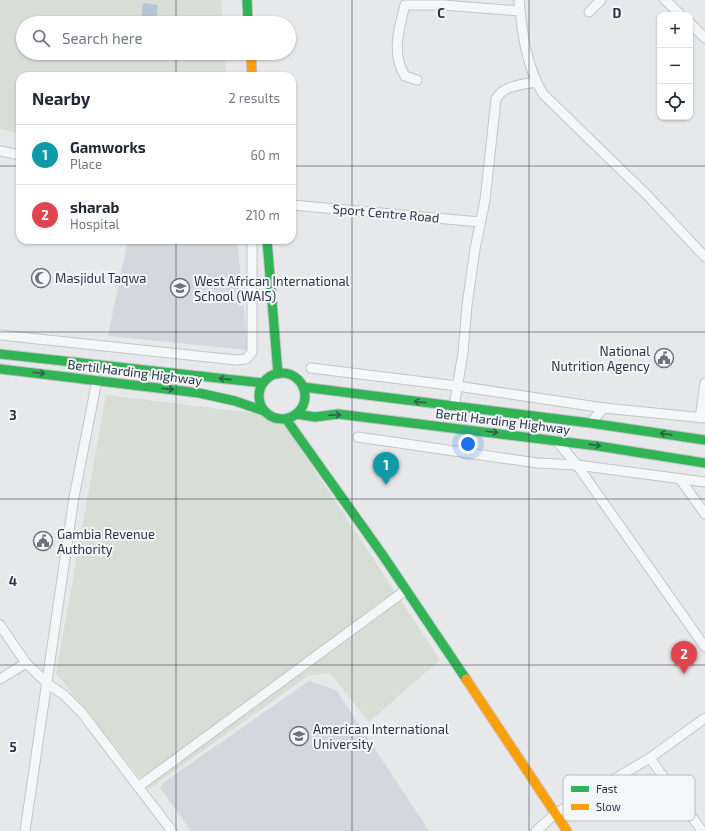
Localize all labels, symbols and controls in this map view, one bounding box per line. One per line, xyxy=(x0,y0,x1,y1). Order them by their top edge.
text: C xyxy=(437,5,445,21)
text: D xyxy=(613,5,622,21)
map controls xyxy=(657,12,693,120)
button: + xyxy=(657,12,693,48)
search box xyxy=(16,16,296,60)
icon: search xyxy=(30,27,52,49)
text: Search here xyxy=(62,29,143,47)
button: − xyxy=(657,48,693,84)
button: locate xyxy=(657,84,693,120)
text: Nearby xyxy=(32,88,90,108)
text: 2 results xyxy=(228,90,280,106)
text: Gamworks xyxy=(70,138,146,156)
text: 1 xyxy=(42,147,48,163)
text: 60 m xyxy=(250,147,280,163)
text: Place xyxy=(70,156,102,172)
text: sharab xyxy=(70,198,119,216)
street label: Sport Centre Road xyxy=(332,200,440,226)
text: 2 xyxy=(41,207,49,223)
text: 210 m xyxy=(245,207,280,223)
text: Hospital xyxy=(70,216,119,232)
mosque icon: Masjidul Taqwa xyxy=(30,267,52,289)
place label: Masjidul Taqwa xyxy=(55,270,146,286)
place label: West African International School (WAIS) xyxy=(194,273,350,304)
school or university icon: West African International School (WAIS) xyxy=(169,277,191,299)
place label: National Nutrition Agency xyxy=(551,343,650,374)
public building icon: National Nutrition Agency xyxy=(653,347,675,369)
street label: Bertil Harding Highway xyxy=(67,356,203,388)
one-way arrow xyxy=(32,370,45,377)
one-way arrow xyxy=(219,375,232,382)
one-way arrow xyxy=(161,385,174,393)
one-way arrow xyxy=(414,398,427,405)
street label: Bertil Harding Highway xyxy=(435,405,571,437)
text: 3 xyxy=(9,407,17,423)
one-way arrow xyxy=(328,411,341,418)
one-way arrow xyxy=(485,428,498,436)
one-way arrow xyxy=(660,430,673,438)
your location xyxy=(458,434,478,454)
one-way arrow xyxy=(588,442,601,449)
pin: 1 xyxy=(373,452,399,485)
place label: Gambia Revenue Authority xyxy=(57,526,155,557)
public building icon: Gambia Revenue Authority xyxy=(32,530,54,552)
text: 4 xyxy=(9,573,17,589)
pin: 2 xyxy=(671,641,697,674)
place label: American International University xyxy=(313,721,449,752)
school or university icon: American International University xyxy=(288,725,310,747)
text: 5 xyxy=(9,739,17,755)
legend xyxy=(563,775,695,821)
text: Fast xyxy=(596,782,618,795)
text: Slow xyxy=(596,800,621,813)

